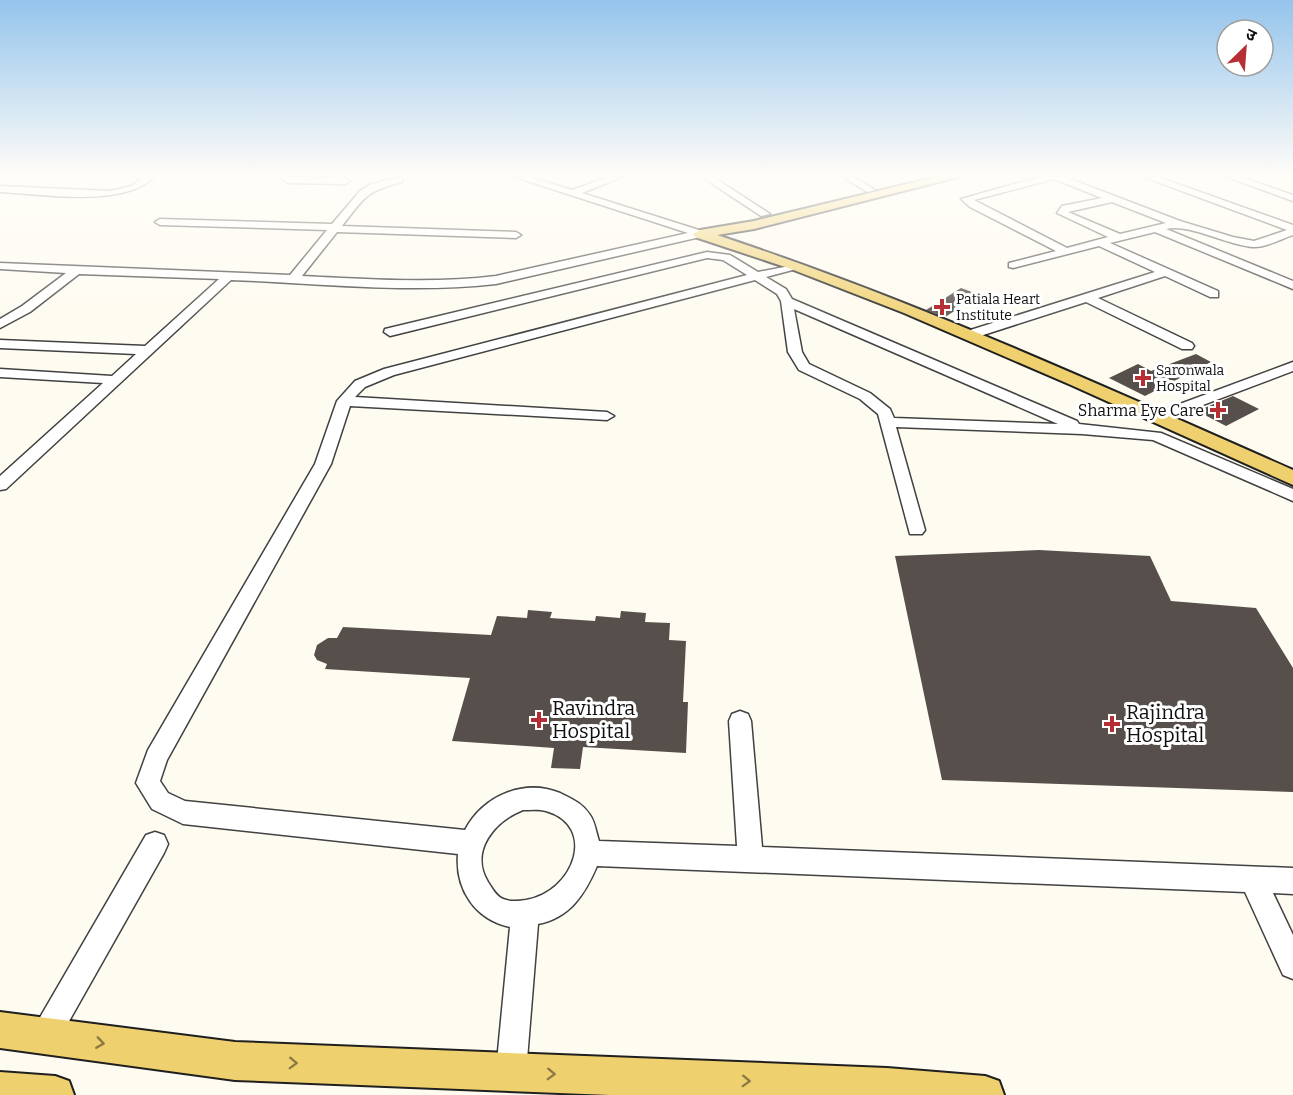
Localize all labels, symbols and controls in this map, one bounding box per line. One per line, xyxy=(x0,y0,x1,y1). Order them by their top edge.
north arrow xyxy=(1215,18,1275,78)
text: उ xyxy=(1243,24,1260,46)
place label: Patiala Heart Institute xyxy=(956,291,1040,324)
marker: Patiala Heart Institute xyxy=(933,298,951,316)
place label: Saronwala Hospital xyxy=(1156,362,1225,395)
marker: Saronwala Hospital xyxy=(1134,369,1152,387)
place label: Sharma Eye Care xyxy=(1078,401,1204,420)
marker: Sharma Eye Care xyxy=(1209,401,1227,419)
place label: Ravindra Hospital xyxy=(552,696,635,743)
place label: Rajindra Hospital xyxy=(1126,700,1205,747)
marker: Ravindra Hospital xyxy=(530,711,548,729)
marker: Rajindra Hospital xyxy=(1103,715,1121,733)
one-way arrow xyxy=(95,1036,104,1049)
one-way arrow xyxy=(289,1057,298,1070)
one-way arrow xyxy=(547,1067,556,1080)
one-way arrow xyxy=(742,1075,751,1088)

